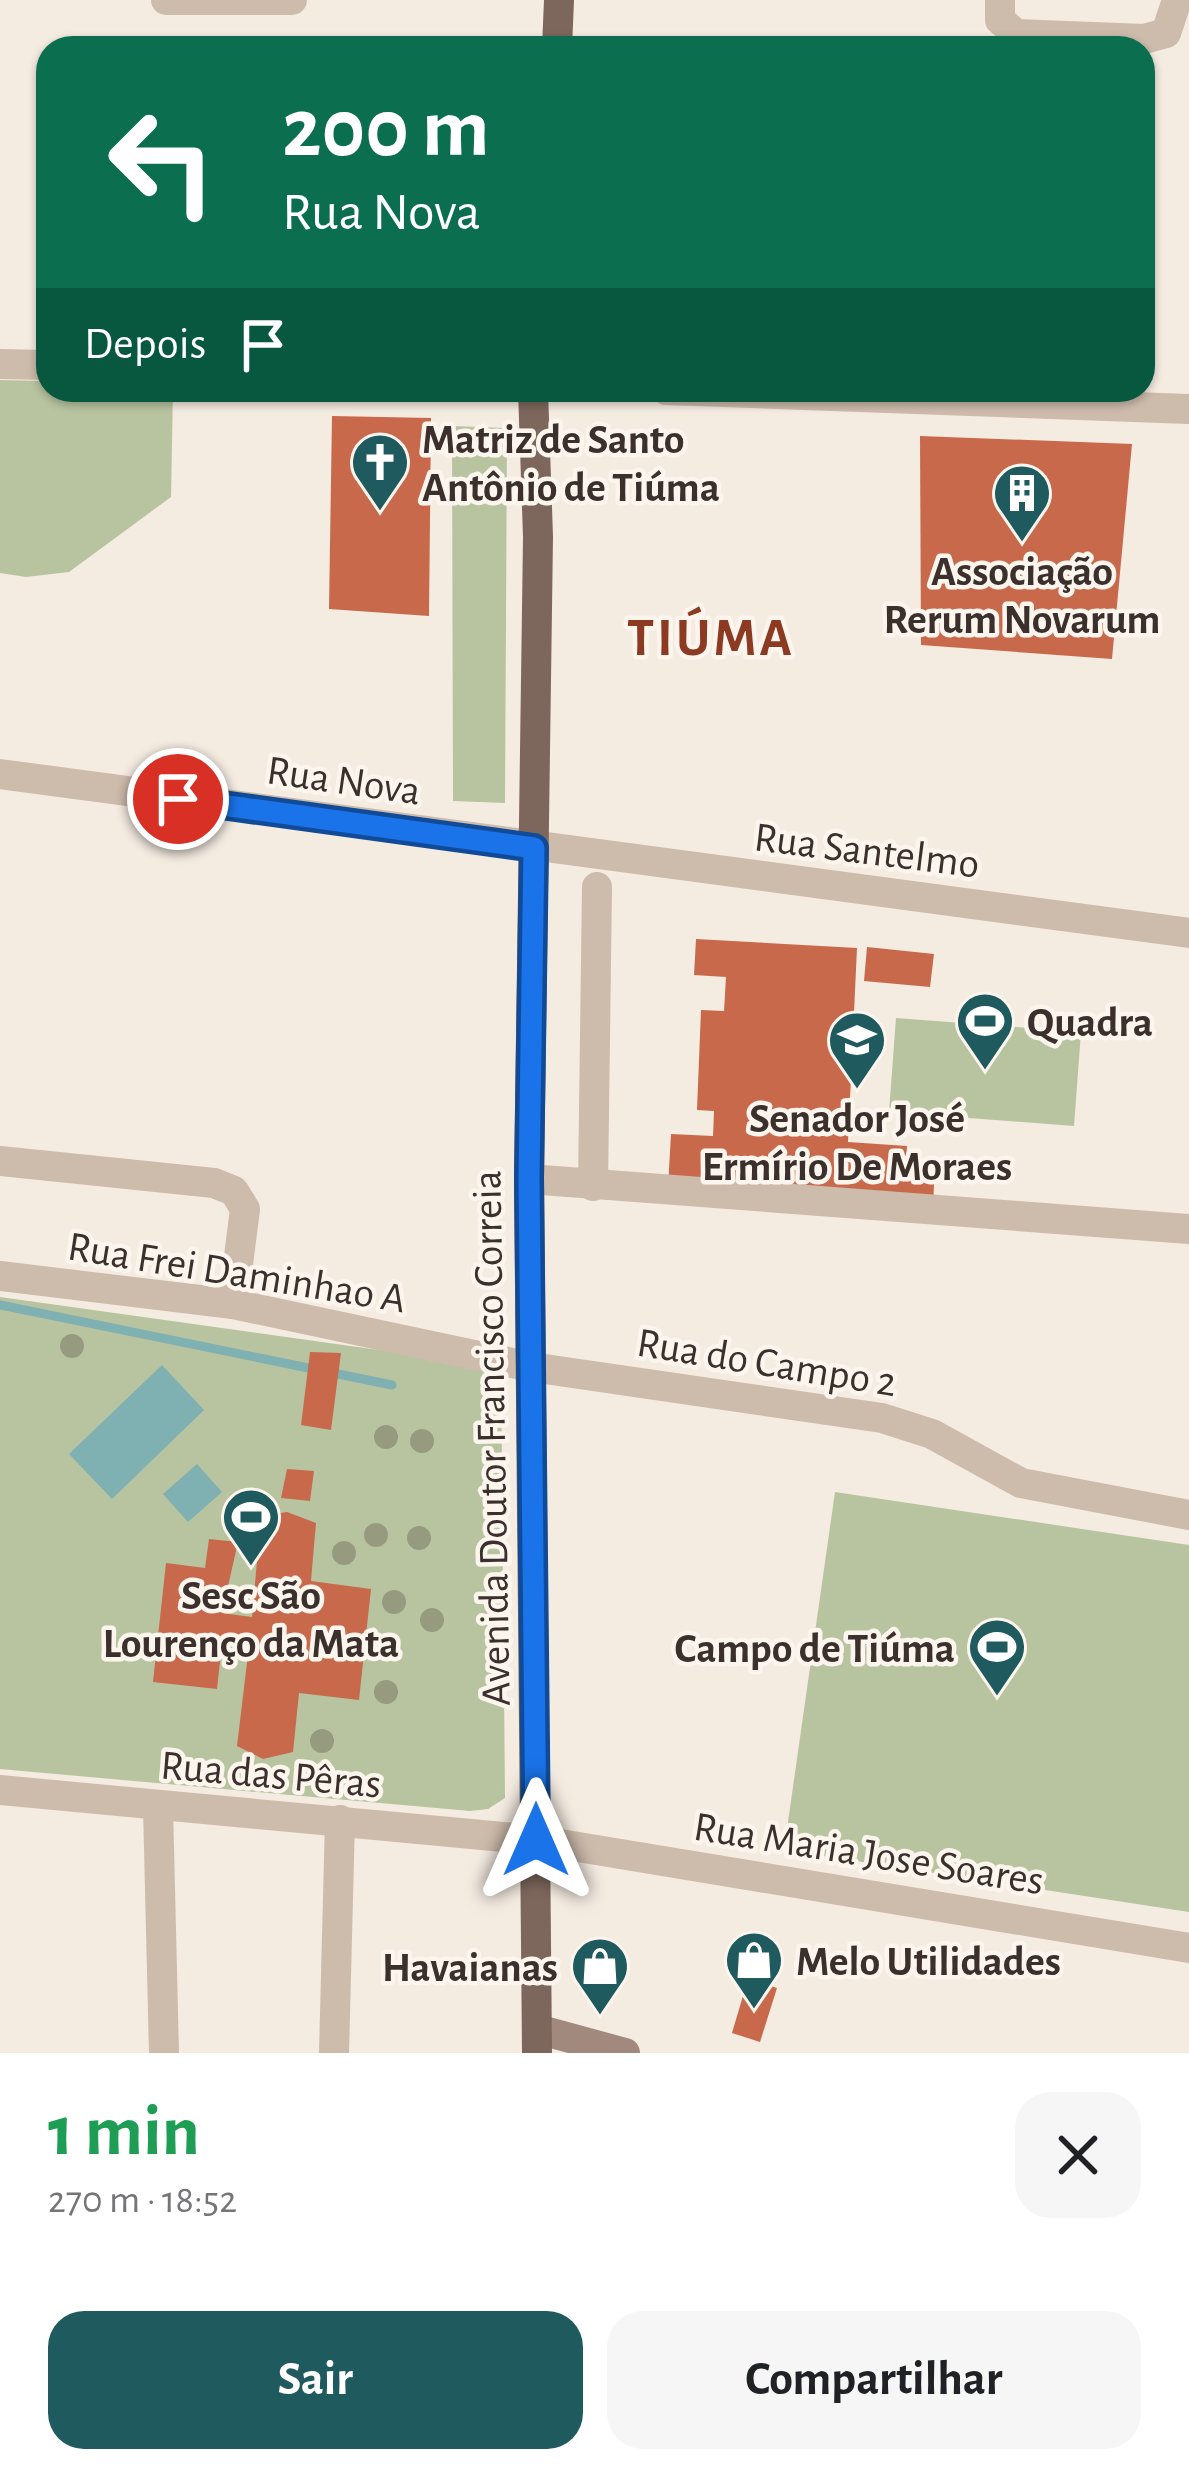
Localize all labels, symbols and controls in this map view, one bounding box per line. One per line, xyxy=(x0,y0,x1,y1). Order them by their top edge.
icon: left xyxy=(84,84,240,240)
text: 200 m xyxy=(282,88,490,172)
text: Rua Nova xyxy=(282,186,481,240)
icon: arrive xyxy=(230,312,296,378)
text: Depois xyxy=(84,322,206,367)
place label: Matriz de Santo Antônio de Tiúma xyxy=(422,419,720,509)
church icon: Matriz de Santo Antônio de Tiúma xyxy=(349,431,411,513)
building icon: Associação Rerum Novarum xyxy=(991,462,1053,544)
place label: Associação Rerum Novarum xyxy=(884,551,1160,641)
district label: TIÚMA xyxy=(627,606,795,666)
pin xyxy=(127,748,229,850)
street label: Rua Nova xyxy=(264,749,423,813)
icon: arrive xyxy=(145,766,211,832)
street label: Rua Santelmo xyxy=(752,816,982,886)
sports icon: Quadra xyxy=(954,990,1016,1072)
place label: Quadra xyxy=(1027,1002,1153,1045)
school or university icon: Senador José Ermírio De Moraes xyxy=(826,1009,888,1091)
place label: Senador José Ermírio De Moraes xyxy=(702,1098,1012,1188)
street label: Avenida Doutor Francisco Correia xyxy=(466,1170,518,1706)
street label: Rua Frei Daminhao A xyxy=(65,1226,409,1320)
street label: Rua do Campo 2 xyxy=(634,1322,899,1404)
sports icon: Sesc São Lourenço da Mata xyxy=(220,1486,282,1568)
place label: Sesc São Lourenço da Mata xyxy=(103,1575,399,1665)
sports icon: Campo de Tiúma xyxy=(966,1616,1028,1698)
place label: Campo de Tiúma xyxy=(674,1628,955,1670)
street label: Rua das Pêras xyxy=(159,1744,383,1806)
position arrow xyxy=(473,1777,599,1903)
street label: Rua Maria Jose Soares xyxy=(691,1806,1047,1902)
shop icon: Melo Utilidades xyxy=(723,1929,785,2011)
shop icon: Havaianas xyxy=(569,1935,631,2017)
place label: Melo Utilidades xyxy=(796,1941,1061,1983)
place label: Havaianas xyxy=(382,1947,558,1989)
button: close xyxy=(1015,2092,1141,2218)
text: 1 min xyxy=(48,2096,200,2168)
text: 270 m · 18:52 xyxy=(48,2181,237,2220)
button: Sair xyxy=(48,2311,583,2449)
button: Compartilhar xyxy=(607,2311,1141,2449)

